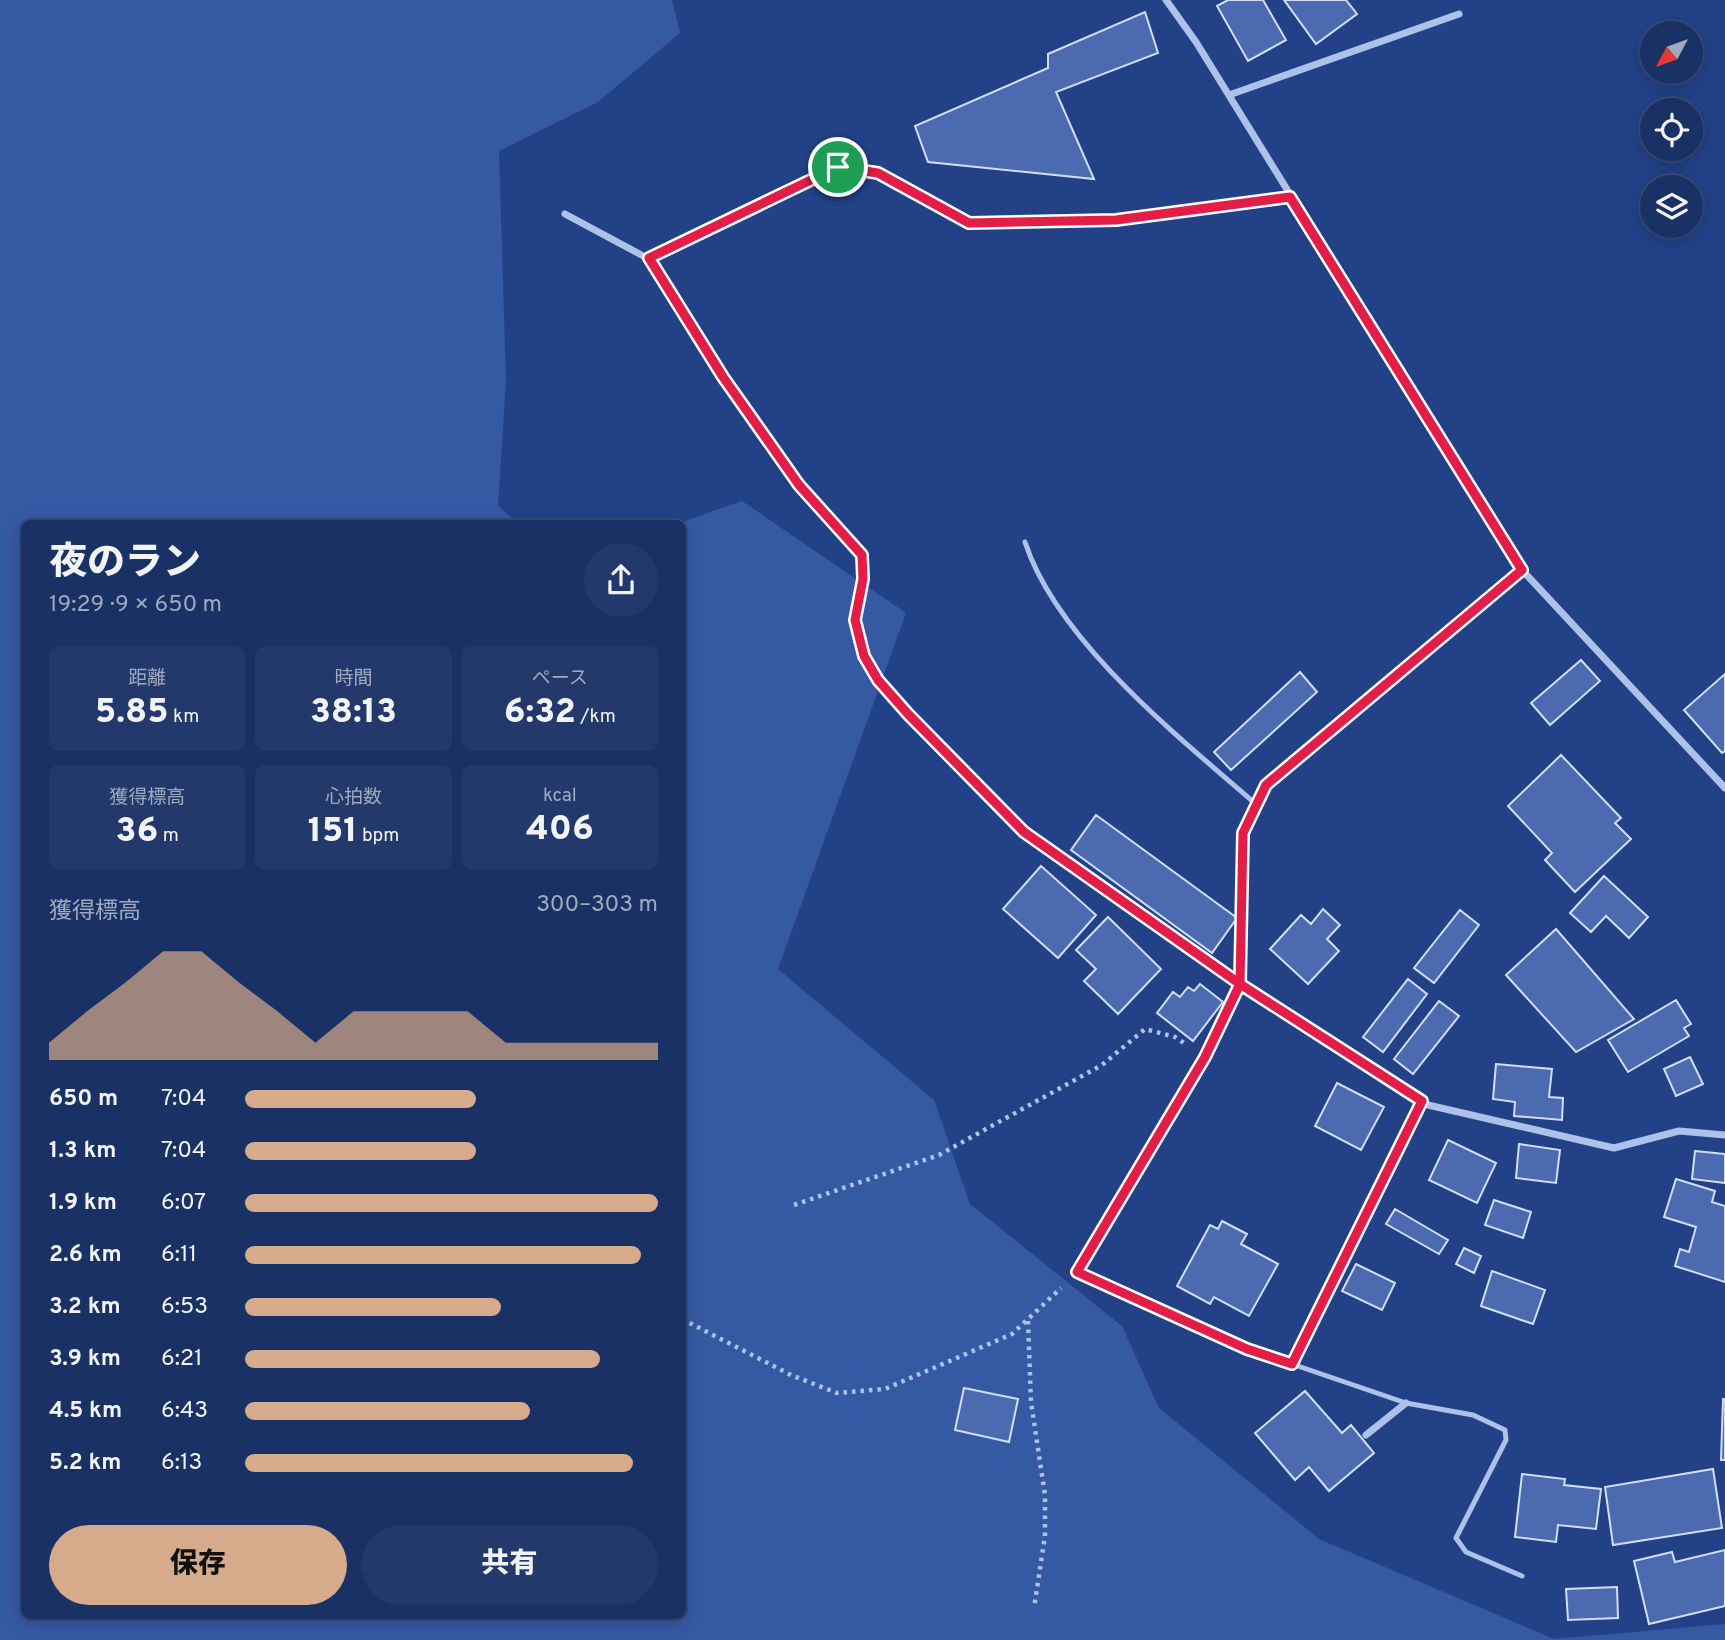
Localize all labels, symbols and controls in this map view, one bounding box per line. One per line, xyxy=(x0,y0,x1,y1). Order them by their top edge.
north arrow xyxy=(1640,21,1703,84)
map controls xyxy=(1640,21,1703,238)
button: locate xyxy=(1640,98,1703,161)
pin xyxy=(808,137,868,197)
icon: arrive xyxy=(819,148,857,186)
button: layers xyxy=(1640,175,1703,238)
text: 夜のラン xyxy=(49,540,201,589)
button: share xyxy=(584,543,658,617)
text: 19:29 · 9 × 650 m xyxy=(49,591,222,620)
text: 距離 xyxy=(128,667,166,691)
text: 時間 xyxy=(334,667,373,691)
text: ペース xyxy=(532,667,588,691)
text: 5.85 xyxy=(95,691,169,735)
text: 38:13 xyxy=(310,691,397,735)
text: 6:32 xyxy=(504,691,576,735)
text: km xyxy=(169,705,199,729)
text: /km xyxy=(576,705,616,729)
text: kcal xyxy=(543,784,577,808)
text: 獲得標高 xyxy=(109,786,185,810)
text: 心拍数 xyxy=(325,786,382,810)
text: 406 xyxy=(526,808,594,852)
text: 36 xyxy=(116,810,158,854)
text: 151 xyxy=(308,810,358,854)
text: m xyxy=(158,824,179,848)
text: bpm xyxy=(358,824,399,848)
text: 300–303 m xyxy=(536,891,658,920)
text: 獲得標高 xyxy=(49,898,141,927)
text: 650 m xyxy=(49,1085,118,1114)
text: 7:04 xyxy=(161,1085,206,1114)
text: 1.3 km xyxy=(49,1137,116,1166)
text: 7:04 xyxy=(161,1137,206,1166)
text: 1.9 km xyxy=(49,1189,117,1218)
text: 6:07 xyxy=(161,1189,206,1218)
text: 2.6 km xyxy=(49,1241,122,1270)
text: 6:11 xyxy=(161,1241,197,1270)
text: 3.2 km xyxy=(49,1293,121,1322)
text: 6:53 xyxy=(161,1293,208,1322)
text: 3.9 km xyxy=(49,1345,121,1374)
text: 6:21 xyxy=(161,1345,203,1374)
text: 4.5 km xyxy=(49,1397,122,1426)
text: 6:43 xyxy=(161,1397,208,1426)
text: 5.2 km xyxy=(49,1449,122,1478)
text: 6:13 xyxy=(161,1449,202,1478)
button: 保存 xyxy=(49,1525,347,1605)
button: 共有 xyxy=(361,1525,658,1605)

